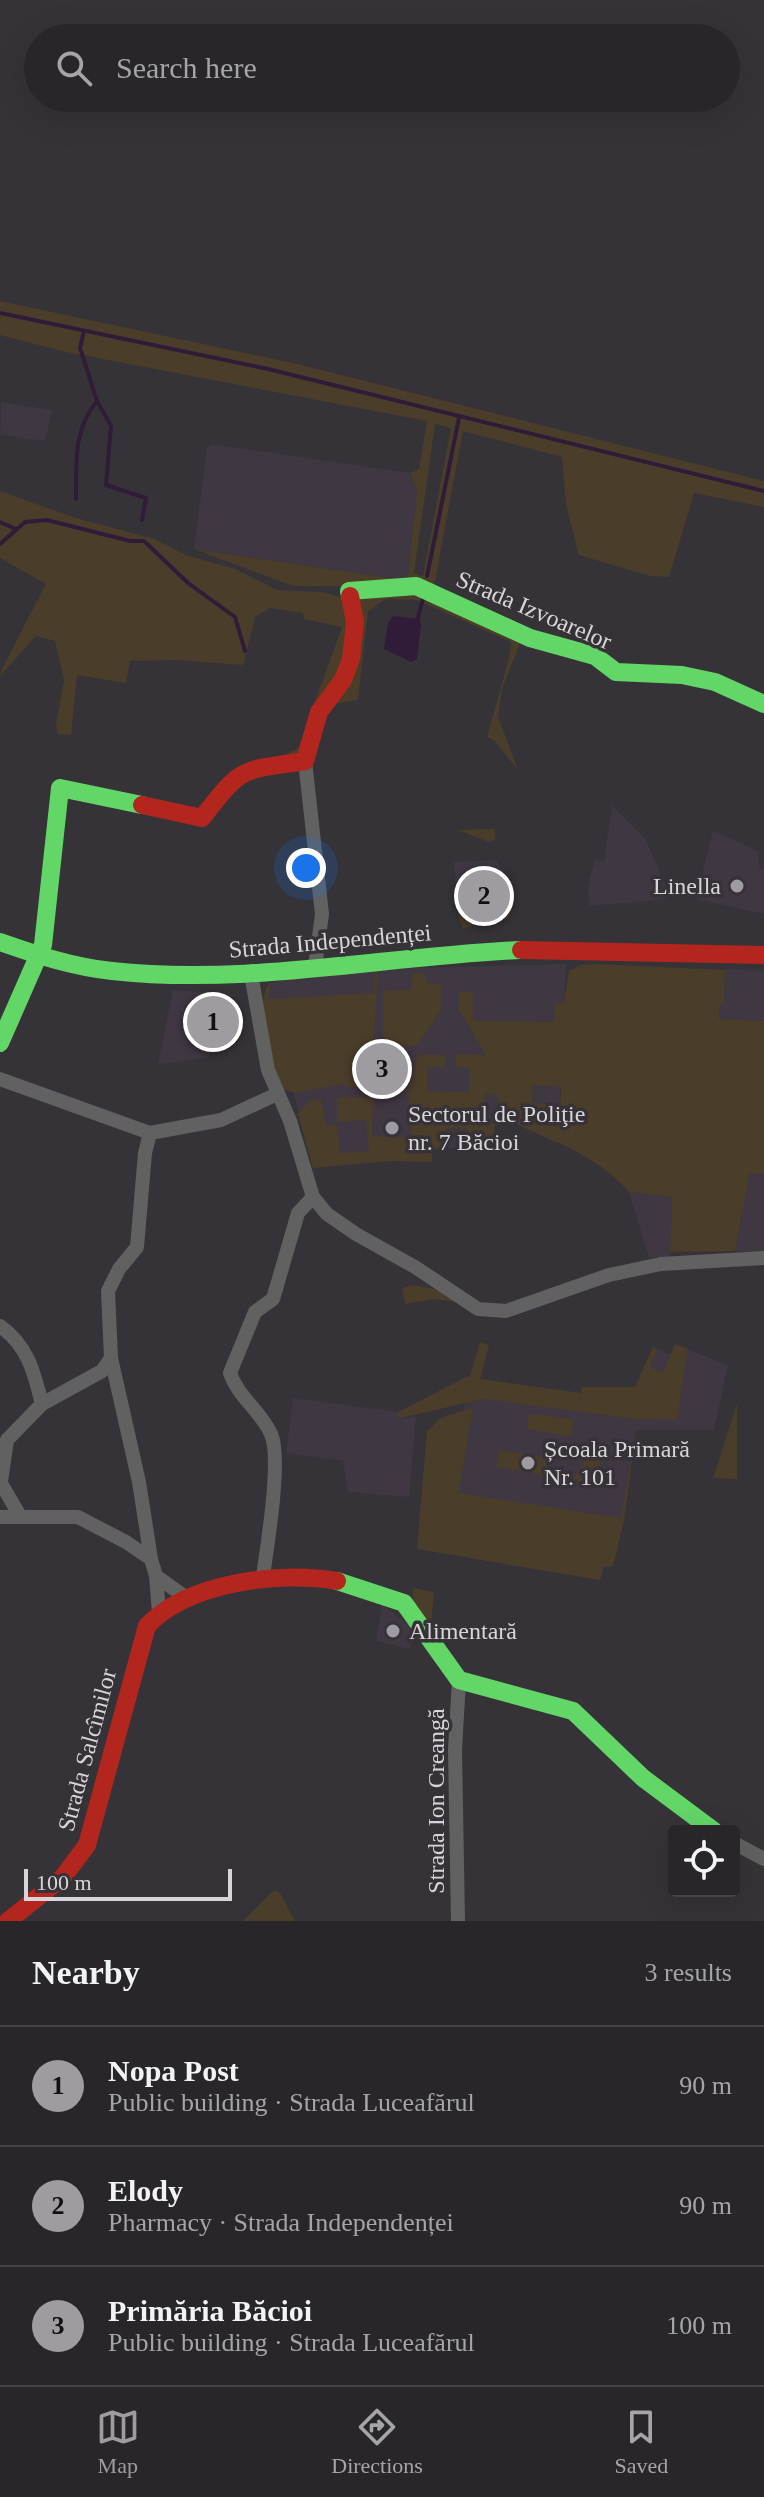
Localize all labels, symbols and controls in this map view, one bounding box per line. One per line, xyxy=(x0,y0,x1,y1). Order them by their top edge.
search box xyxy=(24,24,740,112)
icon: search xyxy=(52,46,96,90)
text: Search here xyxy=(116,51,257,84)
street label: Strada Izvoarelor xyxy=(453,566,615,654)
your location xyxy=(286,848,326,888)
pin: 2 xyxy=(458,866,510,926)
place label: Linella xyxy=(653,873,721,899)
marker: Linella xyxy=(728,877,746,895)
street label: Strada Independenței xyxy=(228,919,433,963)
pin: 1 xyxy=(187,992,239,1052)
pin: 3 xyxy=(356,1039,408,1099)
place label: Sectorul de Poliţie nr. 7 Băcioi xyxy=(408,1101,585,1155)
marker: Sectorul de Poliţie nr. 7 Băcioi xyxy=(383,1119,401,1137)
place label: Școala Primară Nr. 101 xyxy=(544,1436,690,1490)
marker: Școala Primară Nr. 101 xyxy=(519,1454,537,1472)
place label: Alimentară xyxy=(409,1618,517,1644)
marker: Alimentară xyxy=(384,1622,402,1640)
street label: Strada Salcîmilor xyxy=(53,1666,121,1834)
street label: Strada Ion Creangă xyxy=(423,1708,449,1894)
map controls xyxy=(668,1825,740,1897)
button: locate xyxy=(668,1825,740,1897)
scale bar xyxy=(24,1865,232,1901)
text: 100 m xyxy=(36,1870,92,1895)
text: Nearby xyxy=(32,1954,140,1991)
text: 3 results xyxy=(645,1958,732,1987)
text: Nopa Post xyxy=(108,2054,239,2087)
text: 1 xyxy=(52,2071,65,2100)
text: 90 m xyxy=(679,2071,732,2100)
text: Public building · Strada Luceafărul xyxy=(108,2088,475,2117)
text: Elody xyxy=(108,2174,183,2207)
text: 2 xyxy=(52,2191,65,2220)
text: 90 m xyxy=(679,2191,732,2220)
text: Pharmacy · Strada Independenței xyxy=(108,2208,454,2237)
text: Primăria Băcioi xyxy=(108,2294,312,2327)
text: 3 xyxy=(52,2311,65,2340)
text: 100 m xyxy=(666,2311,732,2340)
text: Public building · Strada Luceafărul xyxy=(108,2328,475,2357)
tab: Map xyxy=(96,2405,140,2479)
tab: Directions xyxy=(331,2405,423,2479)
tab: Saved xyxy=(614,2405,668,2479)

